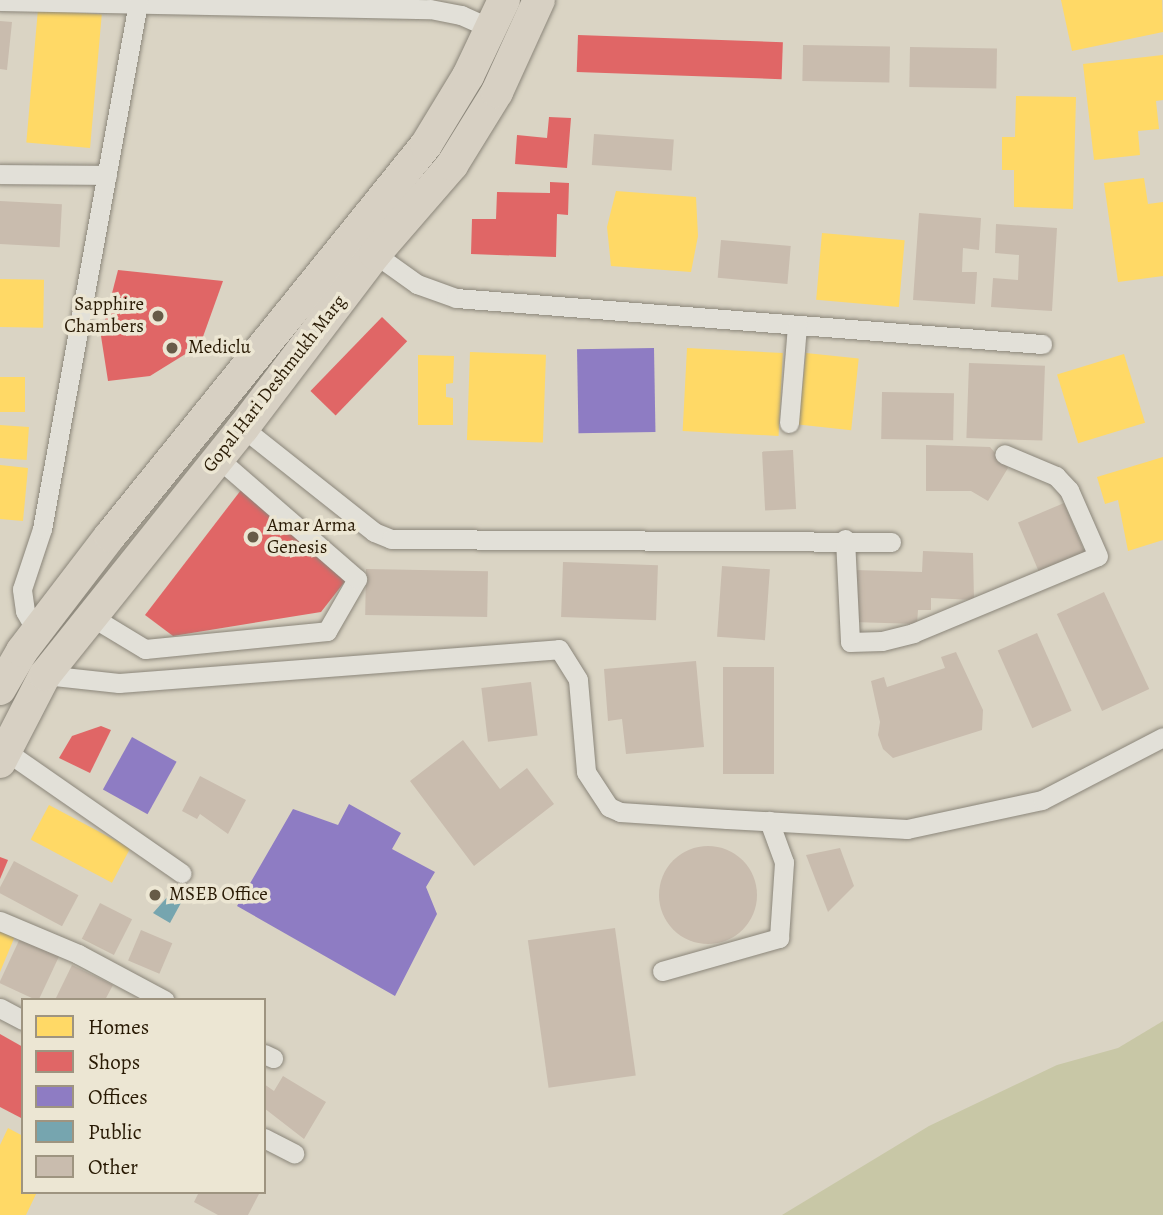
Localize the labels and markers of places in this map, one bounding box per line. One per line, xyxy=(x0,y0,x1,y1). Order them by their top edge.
place label: Sapphire Chambers xyxy=(64,294,144,338)
marker: Sapphire Chambers xyxy=(150,308,166,324)
place label: Mediclu xyxy=(188,337,251,359)
marker: Mediclu xyxy=(162,338,182,358)
place label: Amar Arma Genesis xyxy=(267,515,356,559)
marker: Amar Arma Genesis xyxy=(245,529,261,545)
place label: MSEB Office xyxy=(169,884,268,906)
marker: MSEB Office xyxy=(147,887,163,903)

